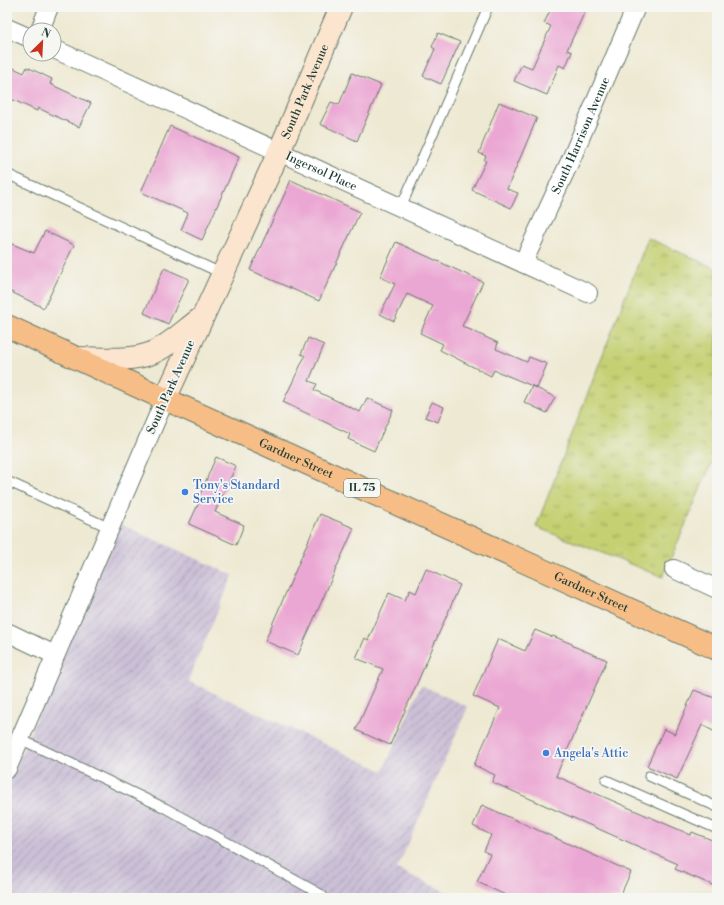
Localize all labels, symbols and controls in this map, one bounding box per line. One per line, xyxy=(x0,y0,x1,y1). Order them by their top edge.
north arrow xyxy=(22,22,62,62)
text: N xyxy=(39,26,53,42)
street label: South Park Avenue xyxy=(278,42,332,141)
street label: South Harrison Avenue xyxy=(548,75,613,196)
street label: Ingersol Place xyxy=(283,148,360,194)
street label: South Park Avenue xyxy=(144,338,198,436)
street label: Gardner Street xyxy=(256,435,337,482)
place label: Tony's Standard Service xyxy=(193,478,280,507)
road number: IL 75 xyxy=(344,479,380,497)
marker: Tony's Standard Service xyxy=(180,487,190,497)
street label: Gardner Street xyxy=(552,569,632,616)
place label: Angela's Attic xyxy=(553,746,628,761)
marker: Angela's Attic xyxy=(541,748,551,758)

